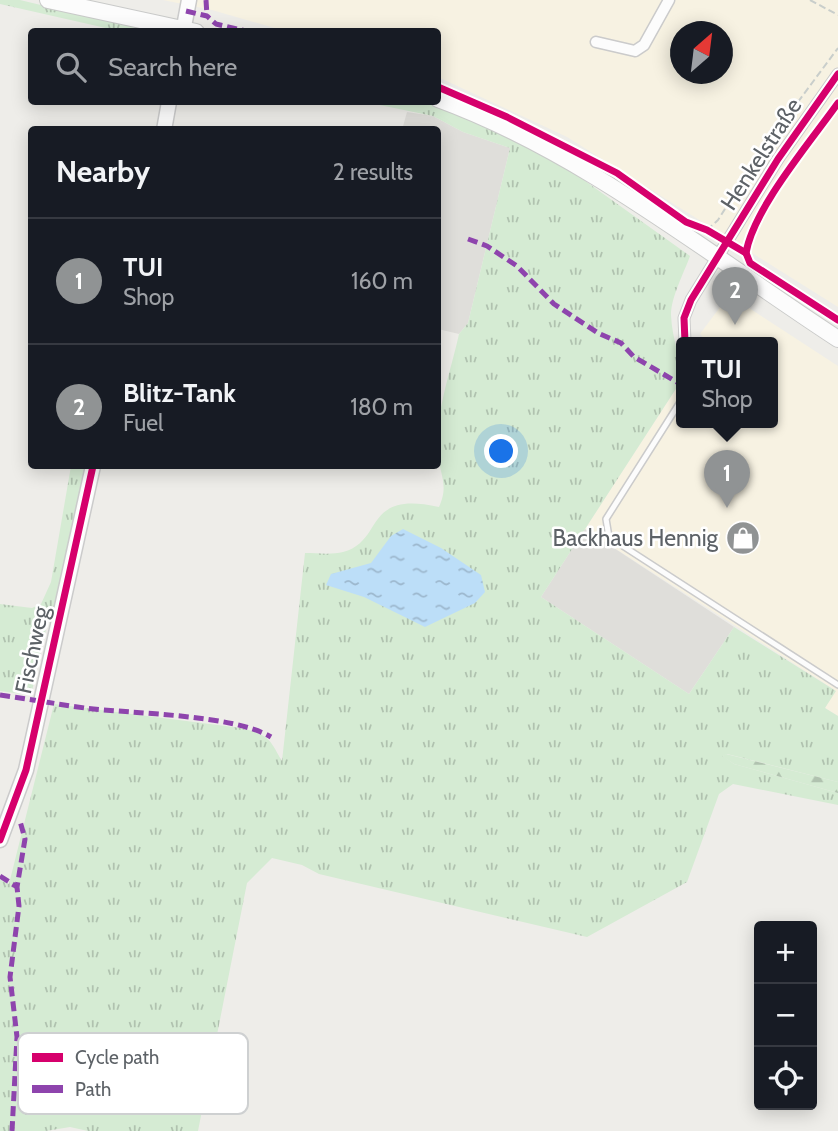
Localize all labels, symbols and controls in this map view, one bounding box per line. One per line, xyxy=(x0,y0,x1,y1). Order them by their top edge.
north arrow xyxy=(670,21,733,84)
search box xyxy=(28,28,441,105)
icon: search xyxy=(52,48,90,86)
text: Search here xyxy=(108,51,237,83)
street label: Henkelstraße xyxy=(714,93,808,215)
text: Nearby xyxy=(56,153,150,190)
text: 2 results xyxy=(333,158,413,186)
text: TUI xyxy=(123,251,163,283)
text: 1 xyxy=(75,267,83,295)
text: 160 m xyxy=(351,267,413,295)
pin: 2 xyxy=(712,267,758,325)
text: Shop xyxy=(123,283,174,311)
popup xyxy=(676,337,778,428)
text: TUI xyxy=(701,353,742,385)
text: Blitz-Tank xyxy=(123,377,236,409)
text: Shop xyxy=(701,385,753,413)
text: 2 xyxy=(73,393,85,421)
text: 180 m xyxy=(350,393,413,421)
text: Fuel xyxy=(123,409,163,437)
your location xyxy=(484,434,518,468)
pin: 1 xyxy=(704,450,750,508)
shop icon: Backhaus Hennig xyxy=(724,519,762,557)
place label: Backhaus Hennig xyxy=(552,524,719,552)
street label: Fischweg xyxy=(9,603,55,696)
map controls xyxy=(754,921,817,1110)
button: + xyxy=(754,921,817,984)
button: − xyxy=(754,984,817,1047)
legend xyxy=(18,1033,248,1114)
text: Cycle path xyxy=(75,1046,159,1069)
button: locate xyxy=(754,1047,817,1110)
text: Path xyxy=(75,1078,111,1101)

